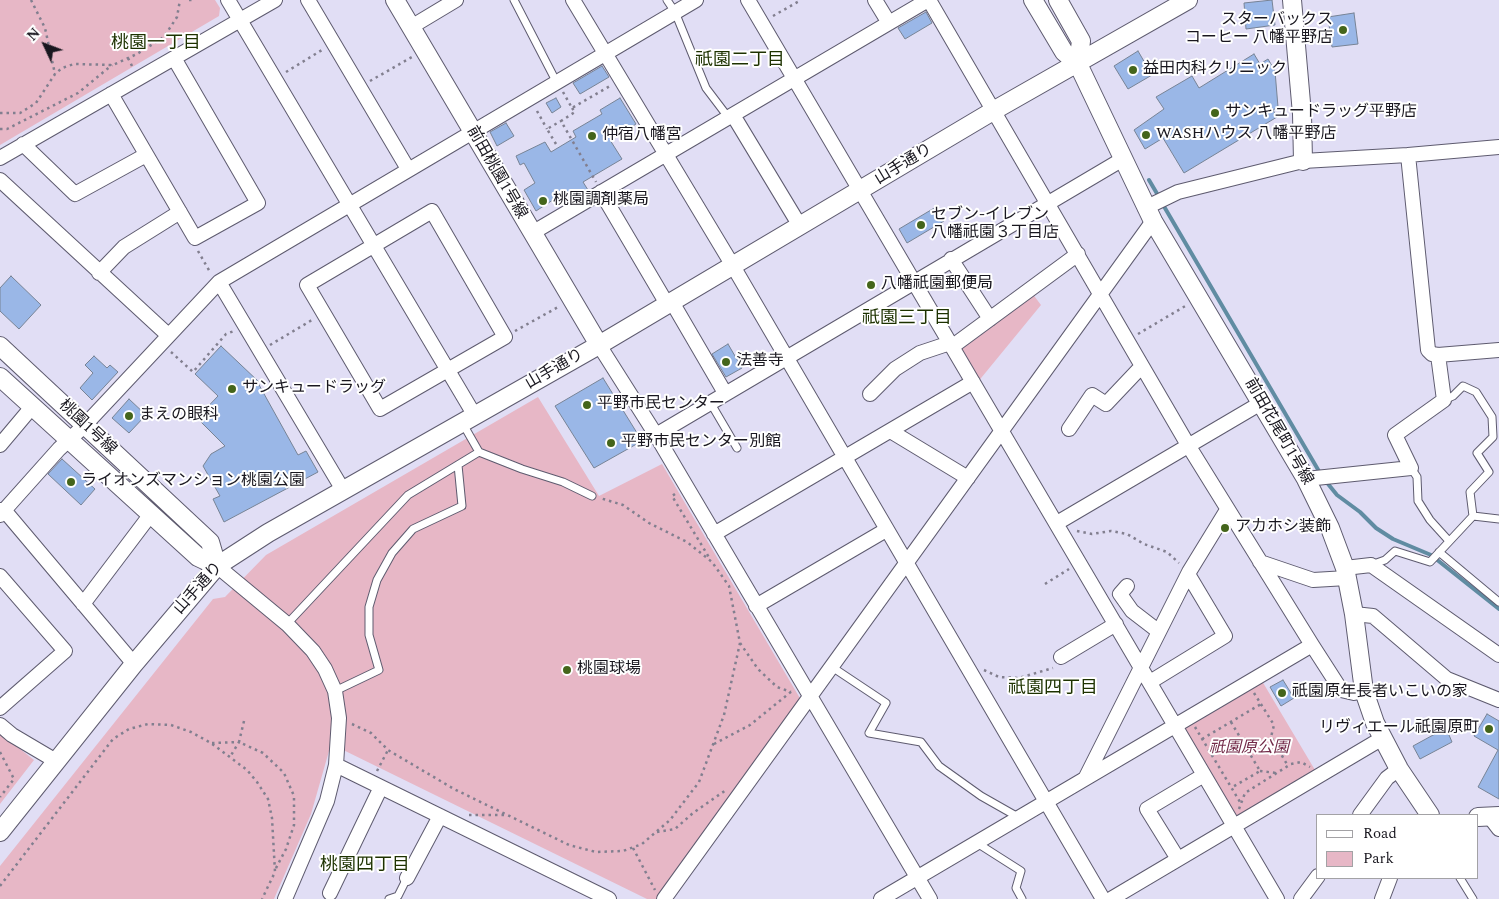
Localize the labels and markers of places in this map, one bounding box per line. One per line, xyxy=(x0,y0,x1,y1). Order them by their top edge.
place label: スターバックス コーヒー 八幡平野店 xyxy=(1185,11,1333,49)
marker: スターバックス コーヒー 八幡平野店 xyxy=(1337,24,1349,36)
place label: 益田内科クリニック xyxy=(1143,60,1287,80)
marker: 益田内科クリニック xyxy=(1127,64,1139,76)
place label: サンキュードラッグ平野店 xyxy=(1225,103,1417,123)
marker: サンキュードラッグ平野店 xyxy=(1209,107,1221,119)
place label: WASHハウス 八幡平野店 xyxy=(1156,125,1337,145)
place label: 仲宿八幡宮 xyxy=(602,126,682,146)
marker: WASHハウス 八幡平野店 xyxy=(1140,129,1152,141)
marker: 仲宿八幡宮 xyxy=(586,130,598,142)
place label: 桃園調剤薬局 xyxy=(553,191,649,211)
marker: 桃園調剤薬局 xyxy=(537,195,549,207)
place label: セブン-イレブン 八幡祇園３丁目店 xyxy=(931,206,1059,244)
marker: セブン-イレブン 八幡祇園３丁目店 xyxy=(915,219,927,231)
place label: 八幡祇園郵便局 xyxy=(881,275,993,295)
marker: 八幡祇園郵便局 xyxy=(865,279,877,291)
place label: 法善寺 xyxy=(736,352,784,372)
marker: 法善寺 xyxy=(720,356,732,368)
place label: サンキュードラッグ xyxy=(242,379,386,399)
marker: サンキュードラッグ xyxy=(226,383,238,395)
place label: 平野市民センター xyxy=(597,395,725,415)
marker: 平野市民センター xyxy=(581,399,593,411)
place label: まえの眼科 xyxy=(139,406,219,426)
marker: まえの眼科 xyxy=(123,410,135,422)
place label: 平野市民センター別館 xyxy=(621,433,781,453)
marker: 平野市民センター別館 xyxy=(605,437,617,449)
place label: ライオンズマンション桃園公園 xyxy=(81,472,305,492)
marker: ライオンズマンション桃園公園 xyxy=(65,476,77,488)
place label: アカホシ装飾 xyxy=(1235,518,1331,538)
marker: アカホシ装飾 xyxy=(1219,522,1231,534)
place label: 桃園球場 xyxy=(577,660,641,680)
marker: 桃園球場 xyxy=(561,664,573,676)
place label: 祇園原年長者いこいの家 xyxy=(1292,683,1468,703)
marker: 祇園原年長者いこいの家 xyxy=(1276,687,1288,699)
place label: リヴィエール祇園原町 xyxy=(1319,719,1479,739)
marker: リヴィエール祇園原町 xyxy=(1483,723,1495,735)

